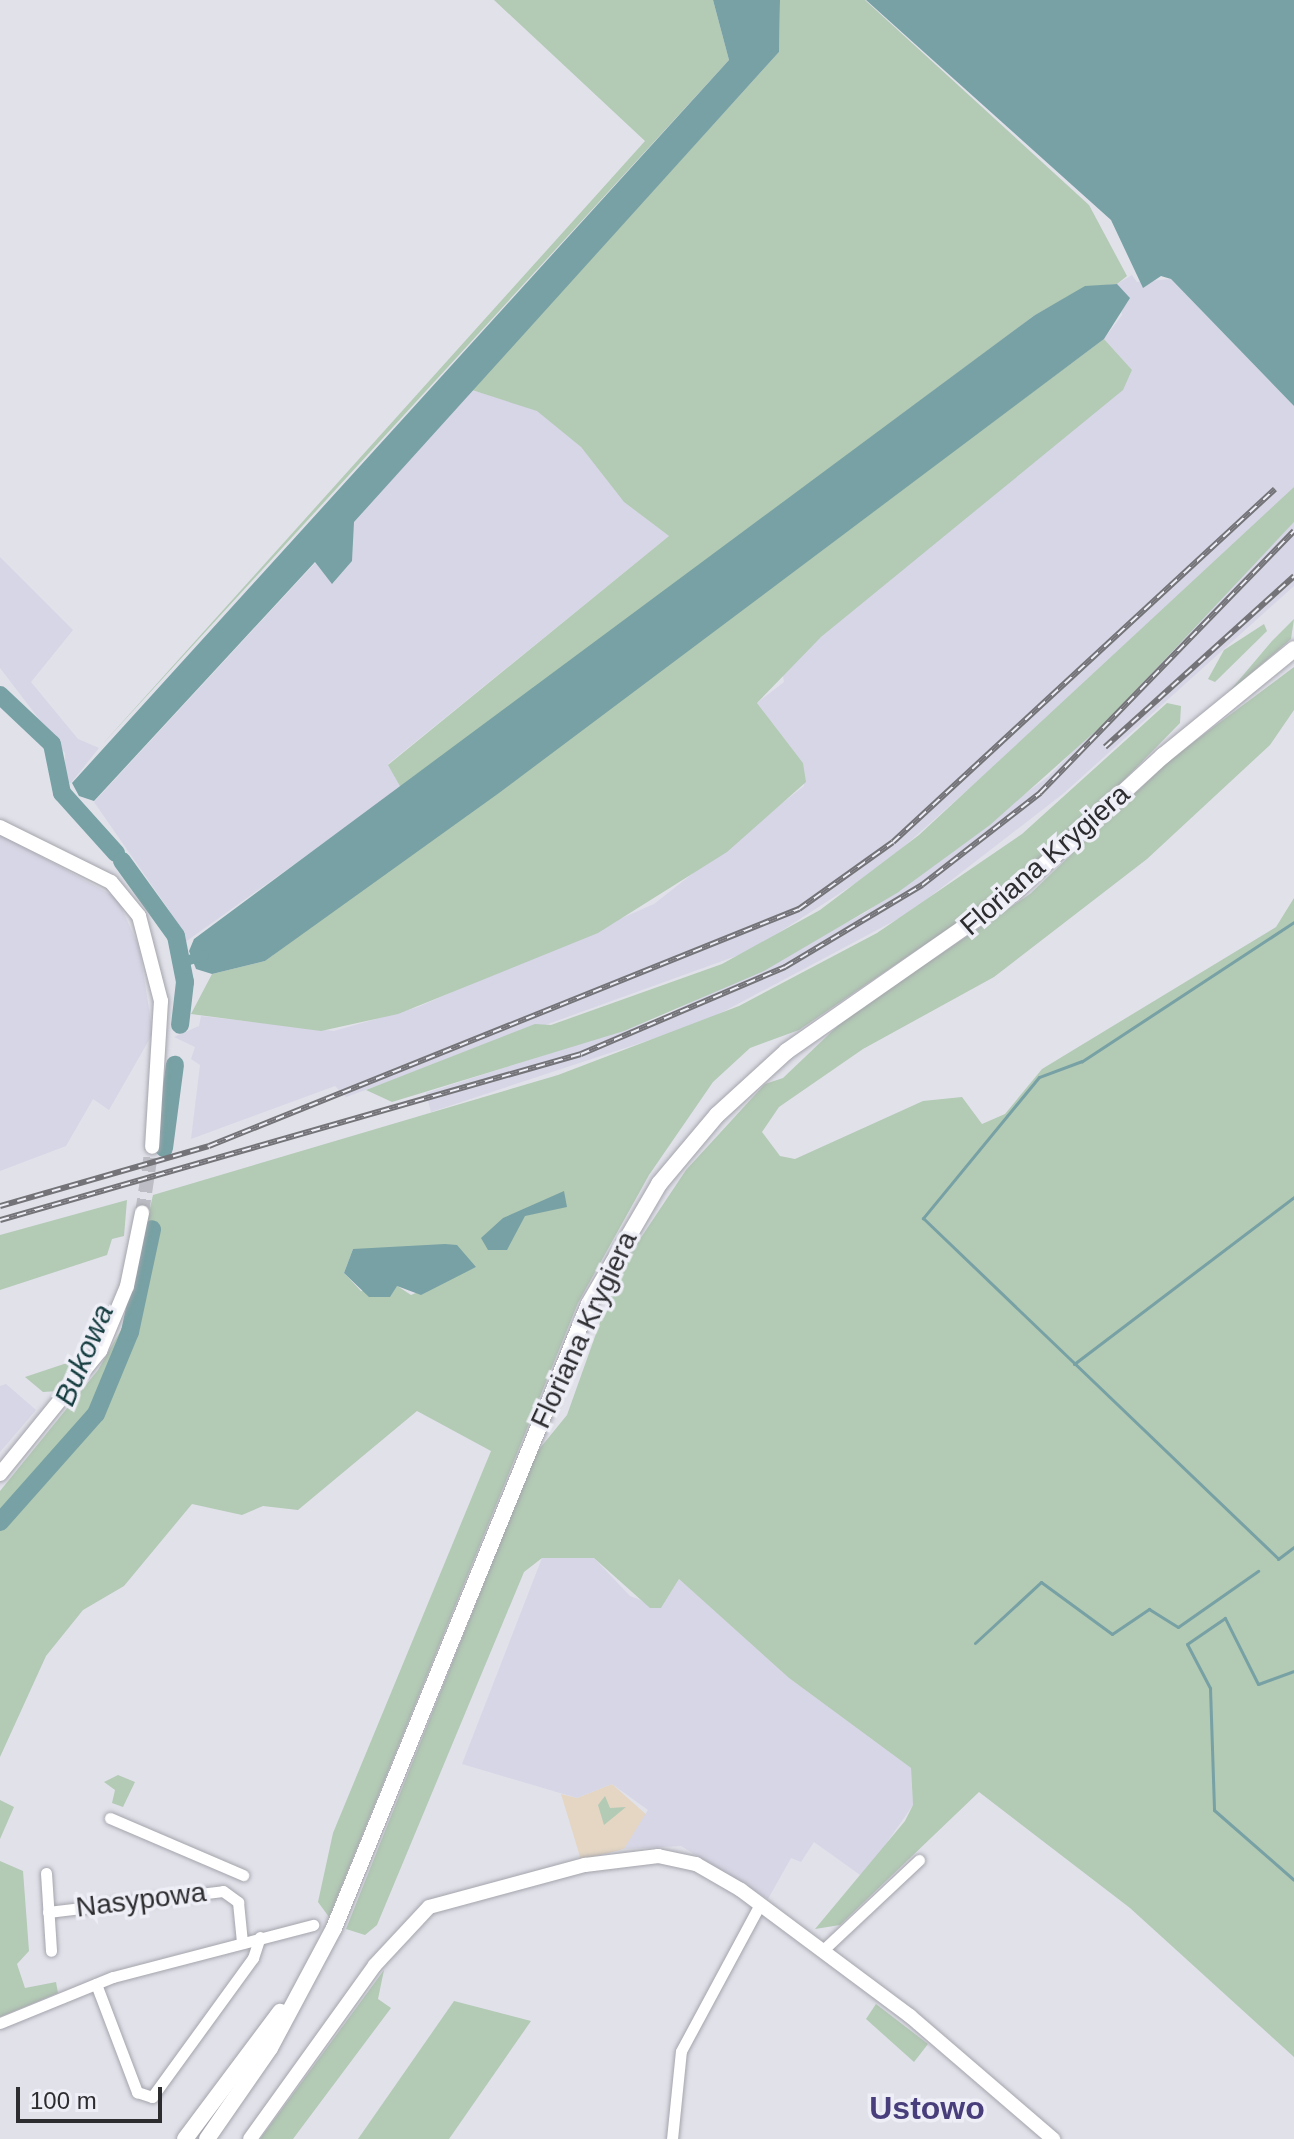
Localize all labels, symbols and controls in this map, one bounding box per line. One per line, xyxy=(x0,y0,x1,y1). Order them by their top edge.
street label: Floriana Krygiera xyxy=(954,777,1136,943)
street label: Floriana Krygiera xyxy=(524,1226,644,1434)
water label: Bukowa xyxy=(47,1299,121,1411)
street label: Nasypowa xyxy=(74,1875,208,1925)
scale bar xyxy=(20,2071,166,2121)
text: 100 m xyxy=(30,2087,97,2114)
district label: Ustowo xyxy=(869,2089,985,2127)

